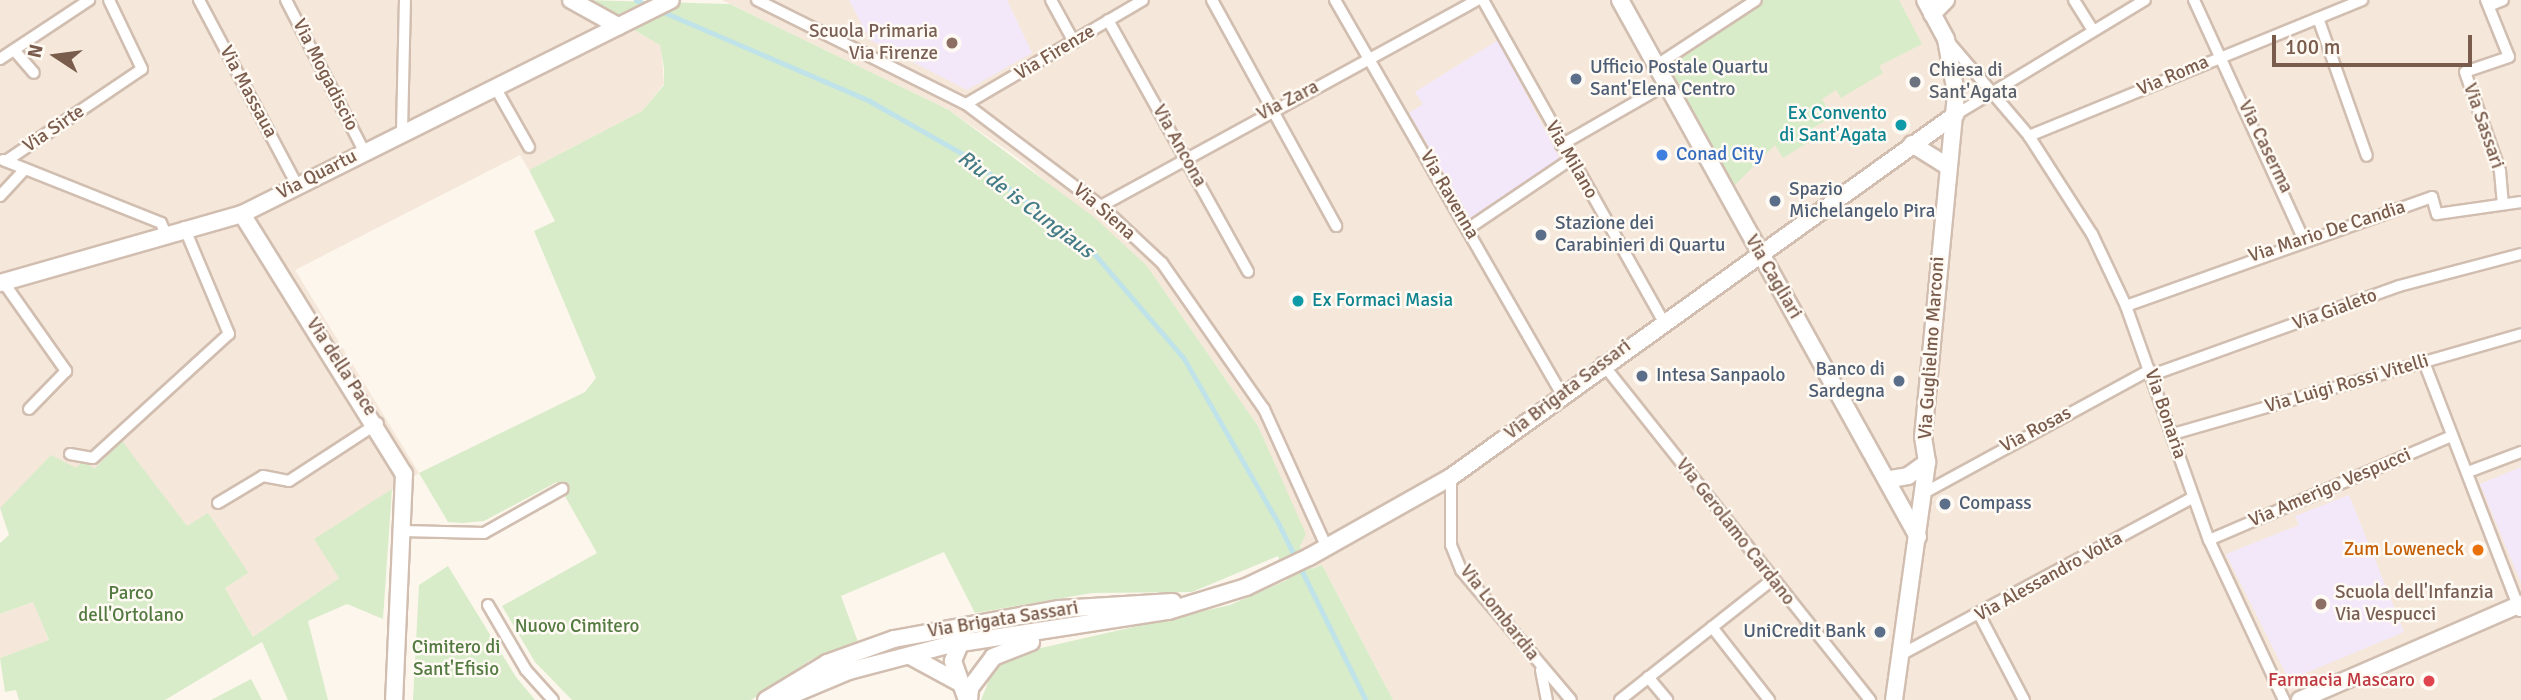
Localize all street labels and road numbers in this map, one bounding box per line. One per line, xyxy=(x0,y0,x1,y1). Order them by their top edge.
street label: Via Mogadiscio xyxy=(287,15,363,135)
street label: Via Firenze xyxy=(1011,20,1099,86)
street label: Via Massaua xyxy=(214,42,282,142)
street label: Via Roma xyxy=(2134,51,2212,101)
street label: Via Zara xyxy=(1253,76,1323,126)
street label: Via Sassari xyxy=(2458,80,2508,172)
street label: Via Caserma xyxy=(2233,97,2297,197)
street label: Via Sirte xyxy=(19,100,89,158)
street label: Via Ancona xyxy=(1147,101,1211,191)
street label: Via Milano xyxy=(1540,117,1602,203)
street label: Via Quartu xyxy=(273,145,361,205)
street label: Via Ravenna xyxy=(1414,147,1484,243)
street label: Via Siena xyxy=(1068,179,1140,245)
street label: Via Mario De Candia xyxy=(2246,196,2408,268)
street label: Via Cagliari xyxy=(1740,231,1806,323)
street label: Via Guglielmo Marconi xyxy=(1914,256,1950,440)
street label: Via Gialeto xyxy=(2290,284,2380,336)
street label: Via della Pace xyxy=(301,314,381,420)
street label: Via Brigata Sassari xyxy=(1500,335,1636,445)
street label: Via Luigi Rossi Vitelli xyxy=(2263,350,2431,418)
street label: Via Bonaria xyxy=(2139,366,2191,462)
street label: Via Rosas xyxy=(1997,402,2075,458)
street label: Via Amerigo Vespucci xyxy=(2245,444,2415,532)
street label: Via Gerolamo Cardano xyxy=(1671,454,1799,610)
street label: Via Alessandro Volta xyxy=(1971,527,2127,627)
street label: Via Lombardia xyxy=(1454,560,1544,666)
street label: Via Brigata Sassari xyxy=(926,597,1080,643)

